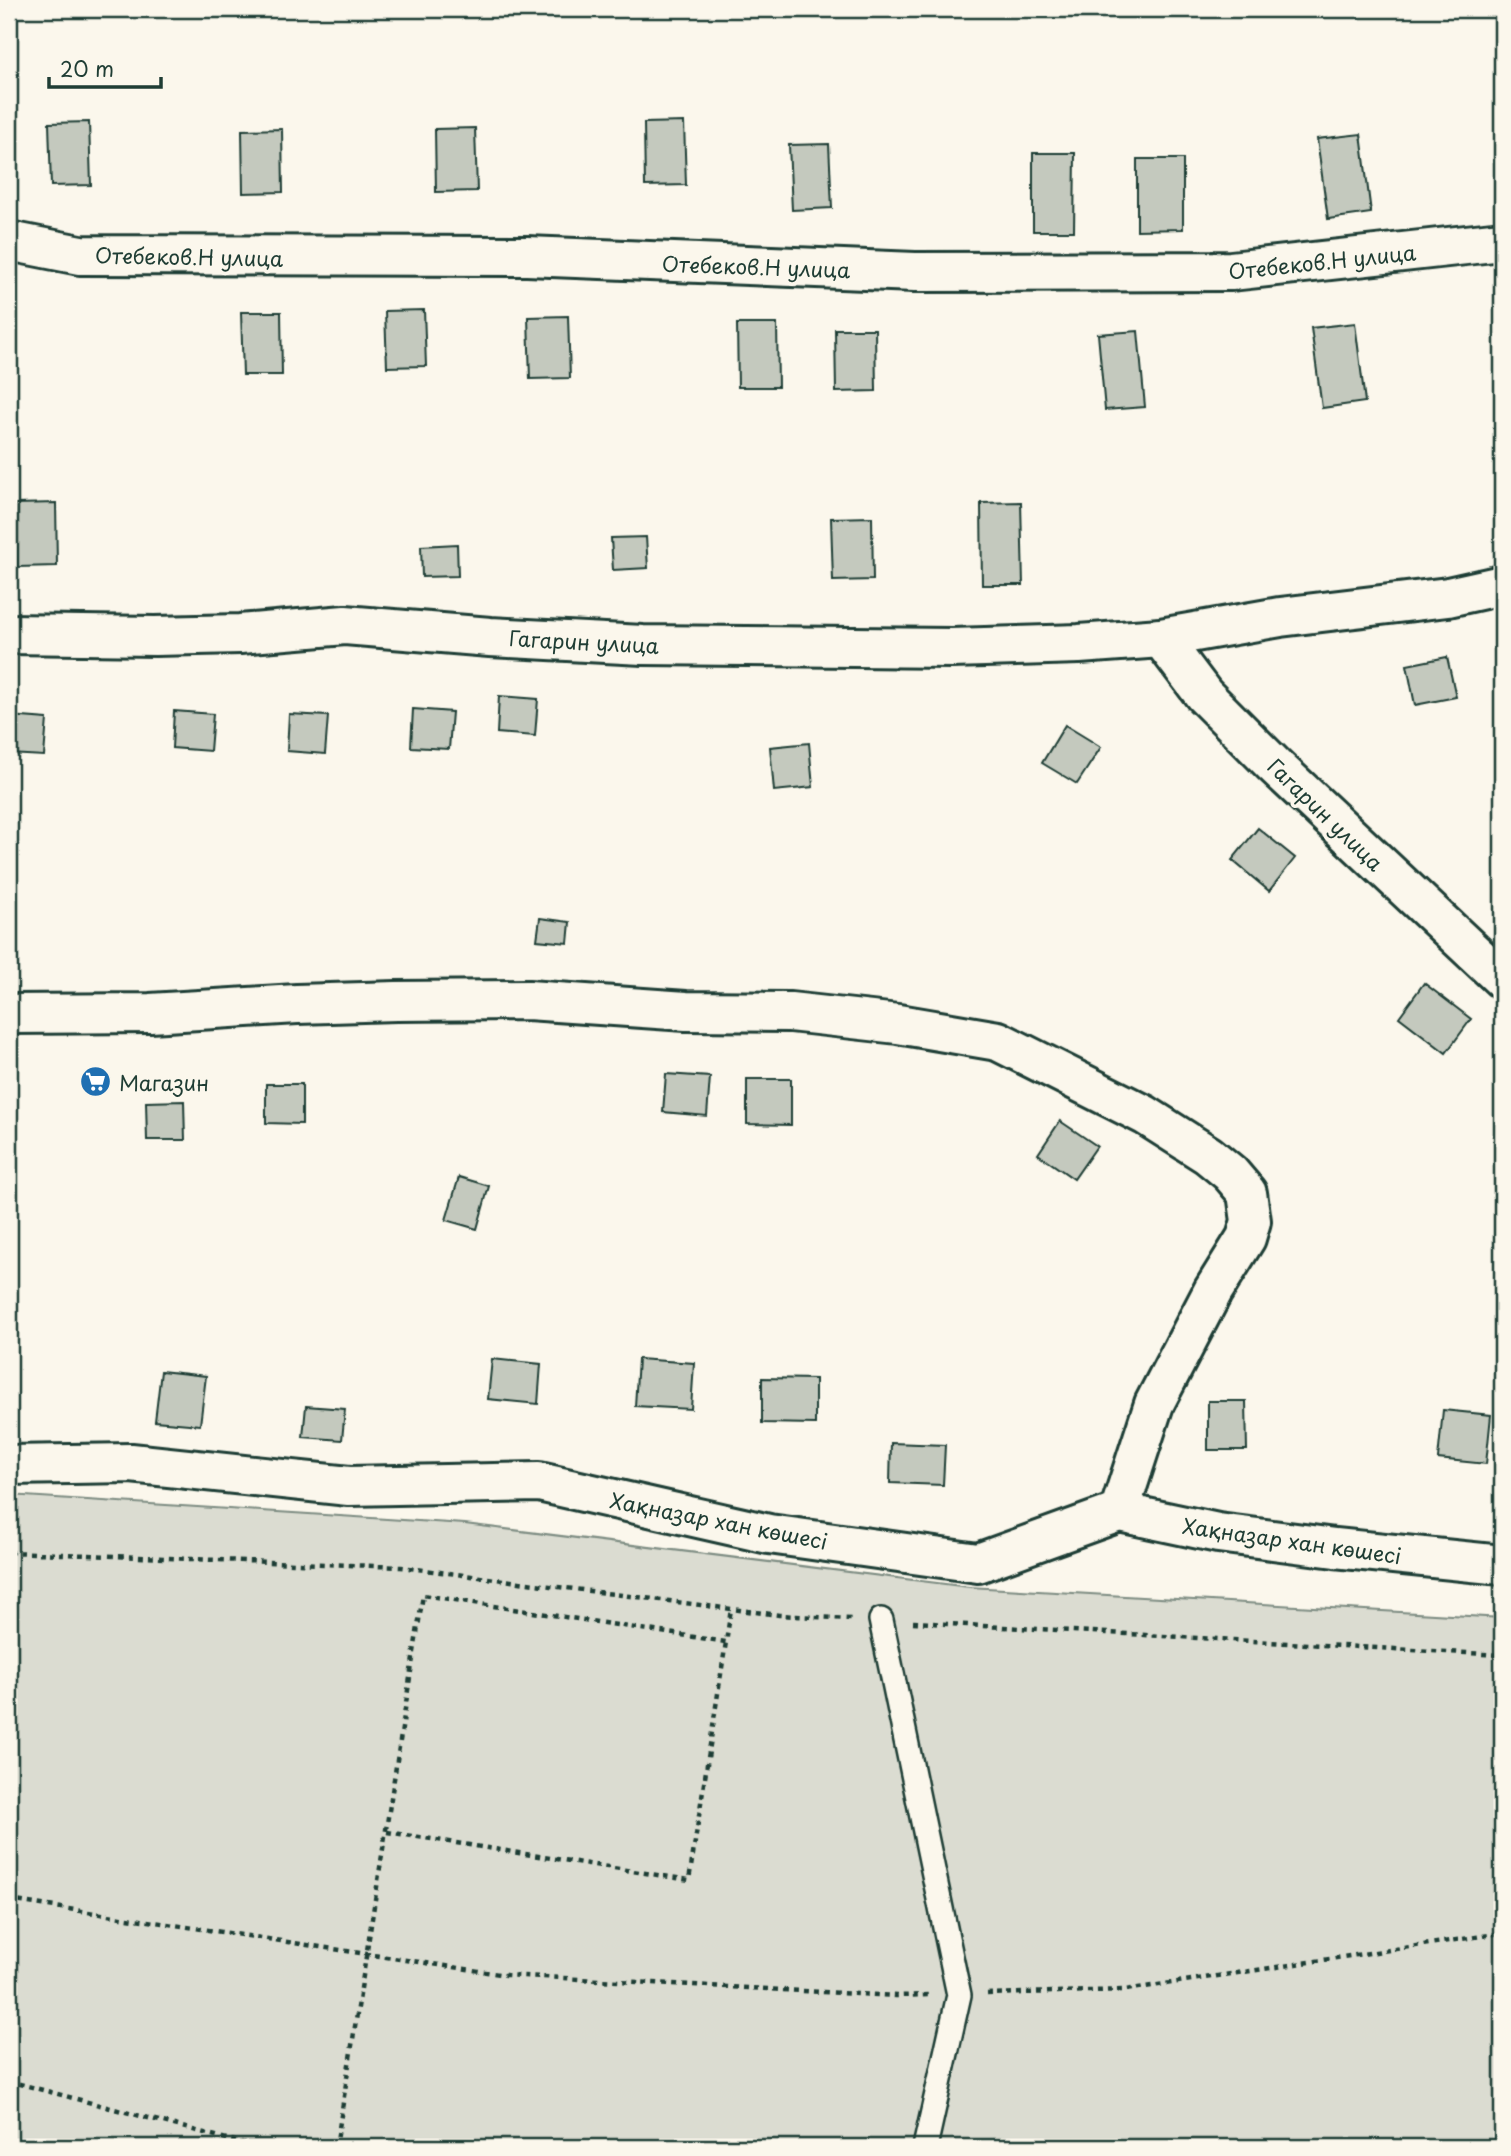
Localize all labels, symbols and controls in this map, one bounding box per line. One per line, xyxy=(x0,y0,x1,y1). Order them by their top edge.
scale bar xyxy=(49,46,161,90)
text: 20 m xyxy=(60,52,114,84)
street label: Отебеков.Н улица xyxy=(1227,235,1418,287)
street label: Отебеков.Н улица xyxy=(95,238,284,274)
street label: Отебеков.Н улица xyxy=(661,247,851,285)
street label: Гагарин улица xyxy=(508,621,661,661)
street label: Гагарин улица xyxy=(1261,750,1392,878)
supermarket icon: Магазин xyxy=(79,1065,113,1099)
place label: Магазин xyxy=(119,1066,209,1098)
street label: Хақназар хан көшесі xyxy=(608,1483,830,1557)
street label: Хақназар хан көшесі xyxy=(1180,1509,1404,1571)

